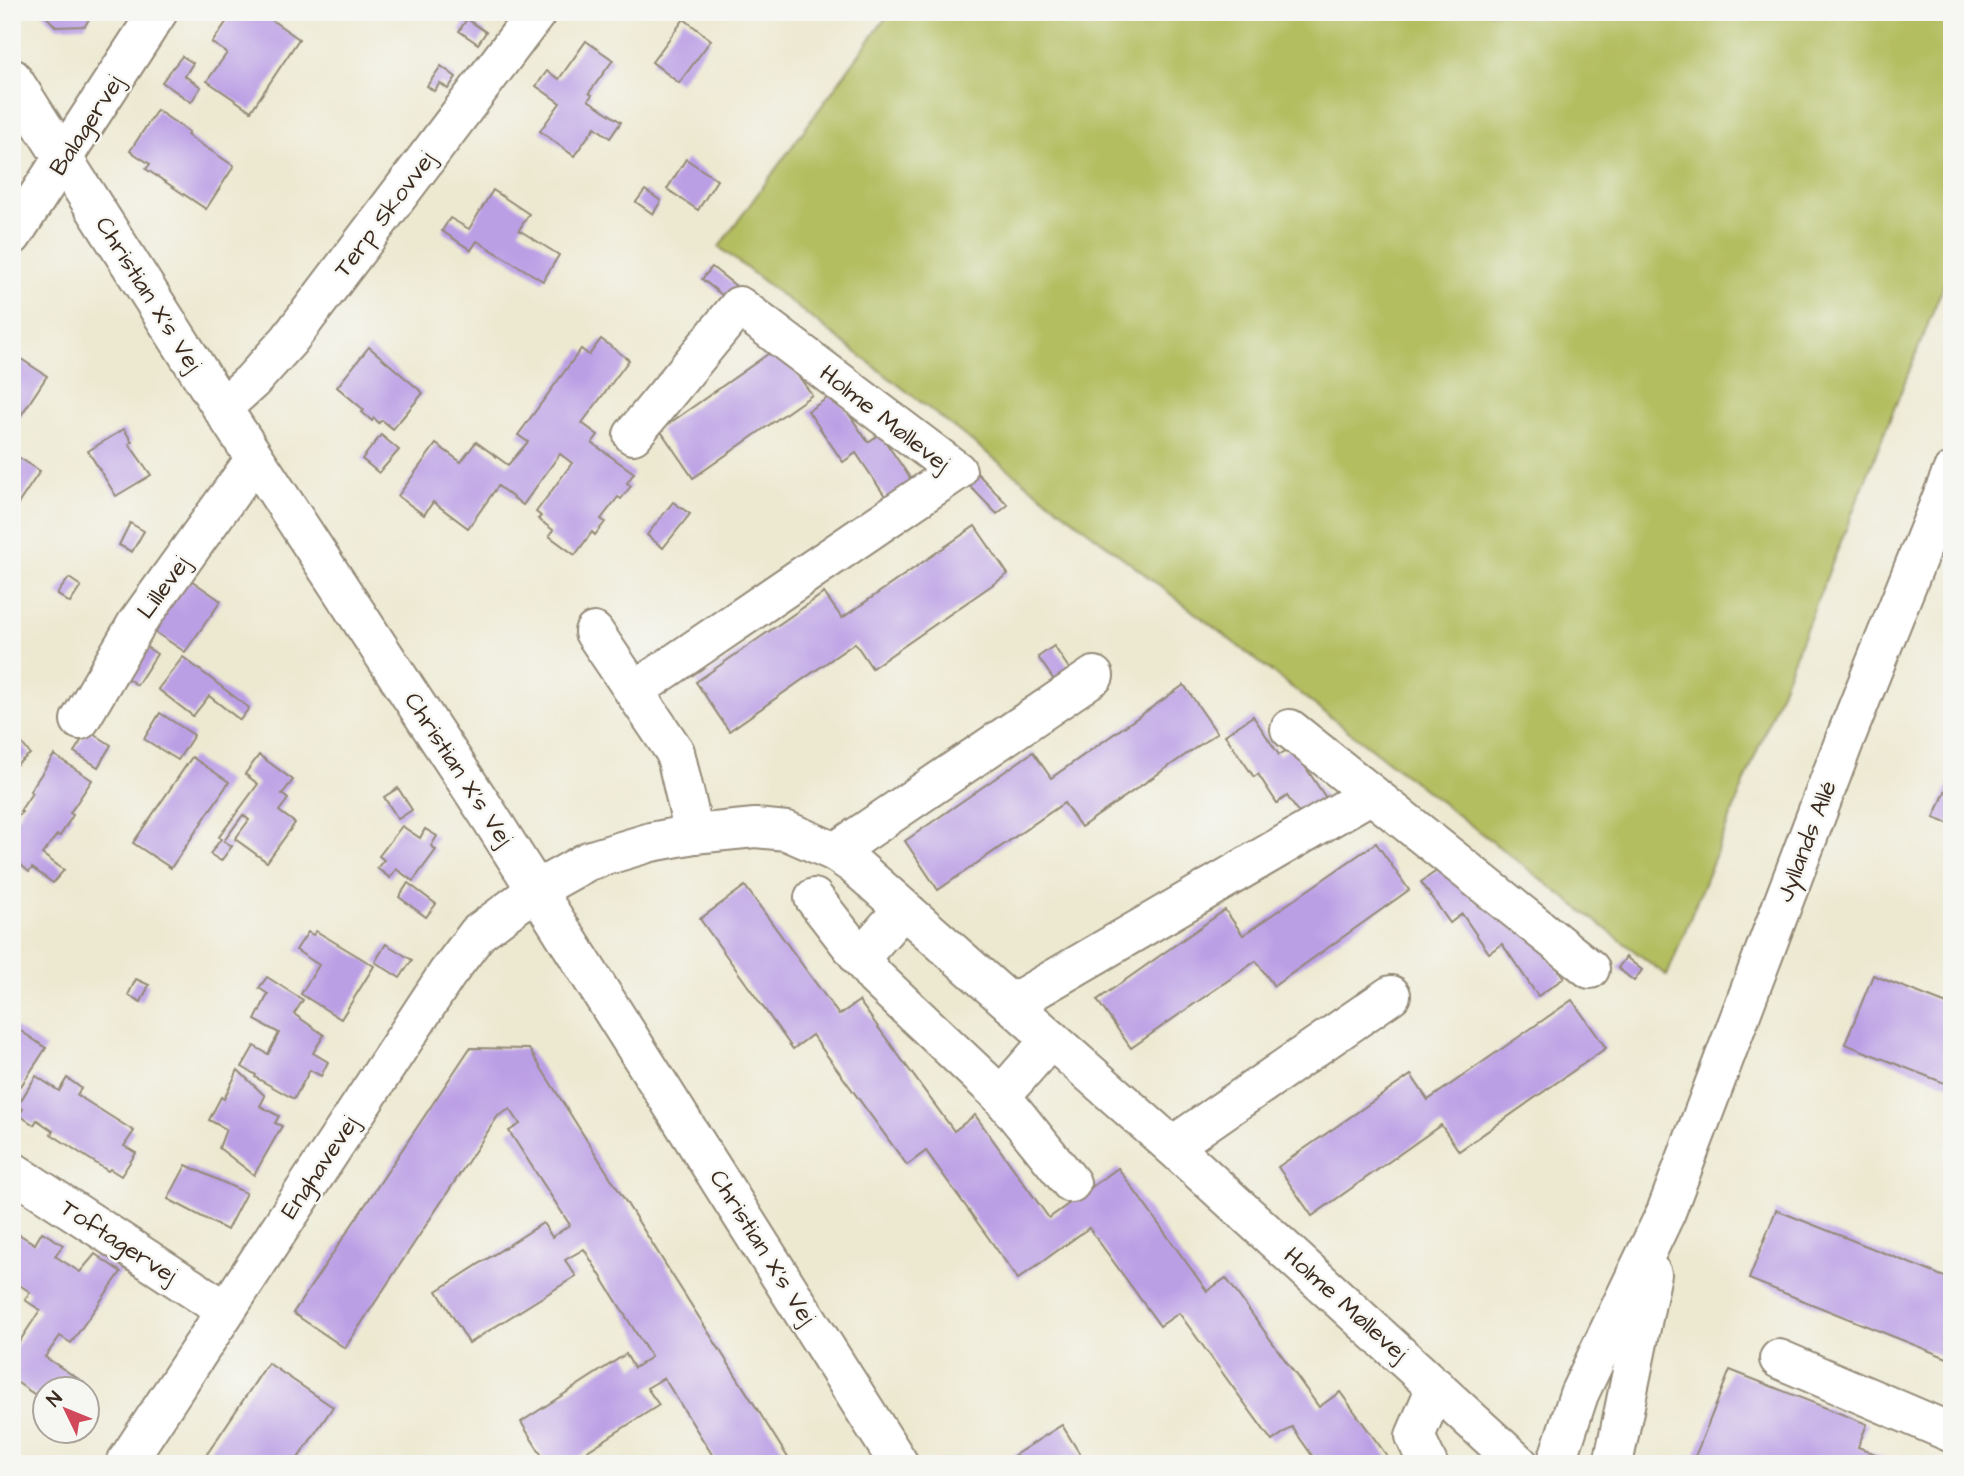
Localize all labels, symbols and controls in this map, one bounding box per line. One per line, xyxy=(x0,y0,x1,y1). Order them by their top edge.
street label: Balagervej xyxy=(42,68,133,183)
street label: Terp Skovvej xyxy=(326,144,444,285)
street label: Christian X's Vej xyxy=(87,210,210,379)
street label: Holme Møllevej xyxy=(812,357,957,481)
street label: Lillevej xyxy=(129,548,199,626)
street label: Christian X's Vej xyxy=(396,686,521,854)
street label: Jyllands Allé xyxy=(1768,776,1847,907)
street label: Enghavevej xyxy=(273,1109,368,1226)
street label: Christian X's Vej xyxy=(701,1163,824,1332)
street label: Toftagervej xyxy=(53,1191,184,1294)
street label: Holme Møllevej xyxy=(1276,1240,1415,1370)
north arrow xyxy=(32,1374,102,1444)
text: N xyxy=(41,1386,69,1413)

